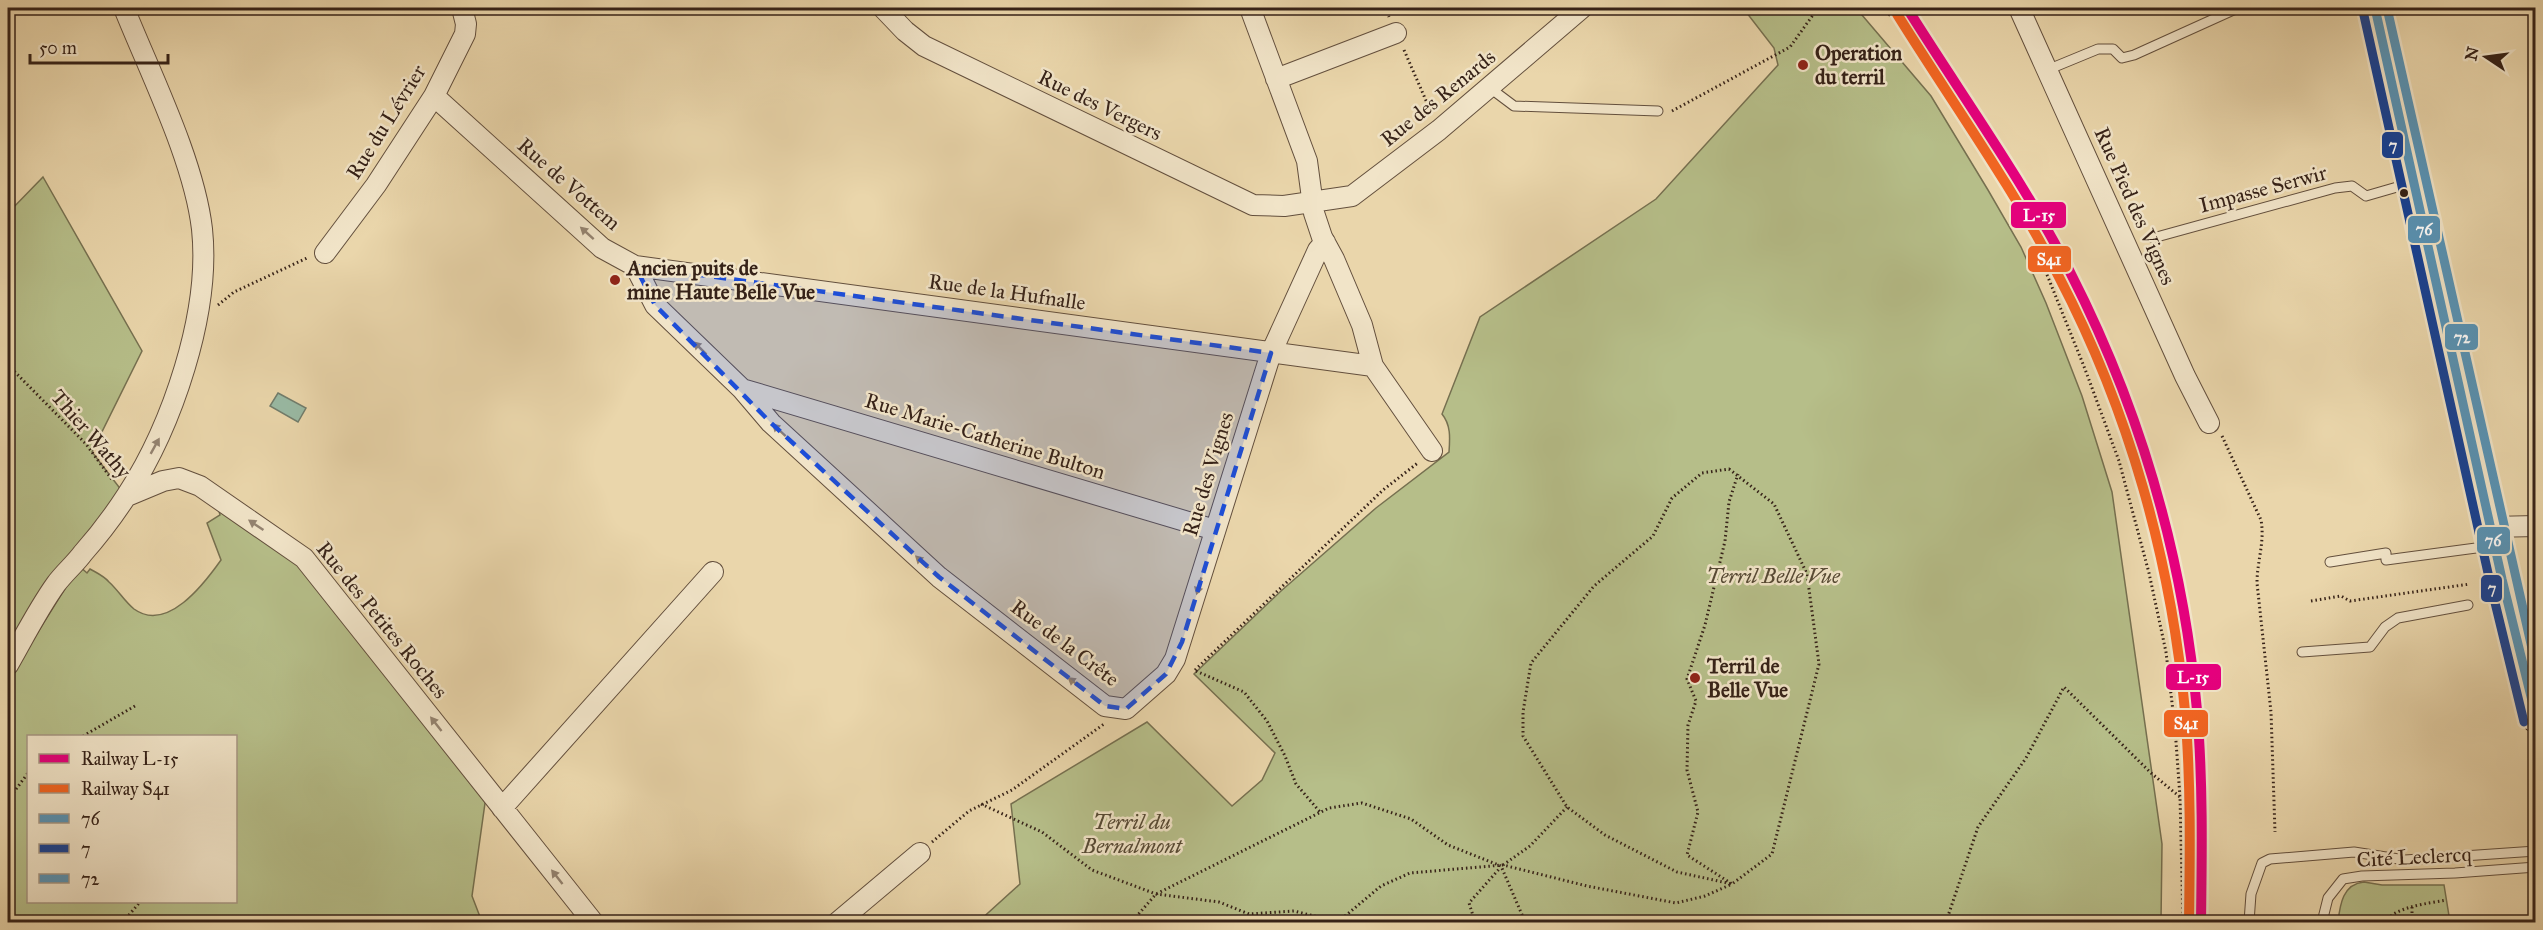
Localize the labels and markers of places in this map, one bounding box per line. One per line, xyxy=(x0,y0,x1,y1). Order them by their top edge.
place label: Operation du terril xyxy=(1815,40,1903,90)
marker: Operation du terril xyxy=(1796,58,1810,72)
unlabelled marker xyxy=(2398,187,2410,199)
place label: Ancien puits de mine Haute Belle Vue xyxy=(625,255,815,305)
marker: Ancien puits de mine Haute Belle Vue xyxy=(608,273,622,287)
place label: Terril de Belle Vue xyxy=(1706,653,1788,703)
marker: Terril de Belle Vue xyxy=(1688,671,1702,685)

